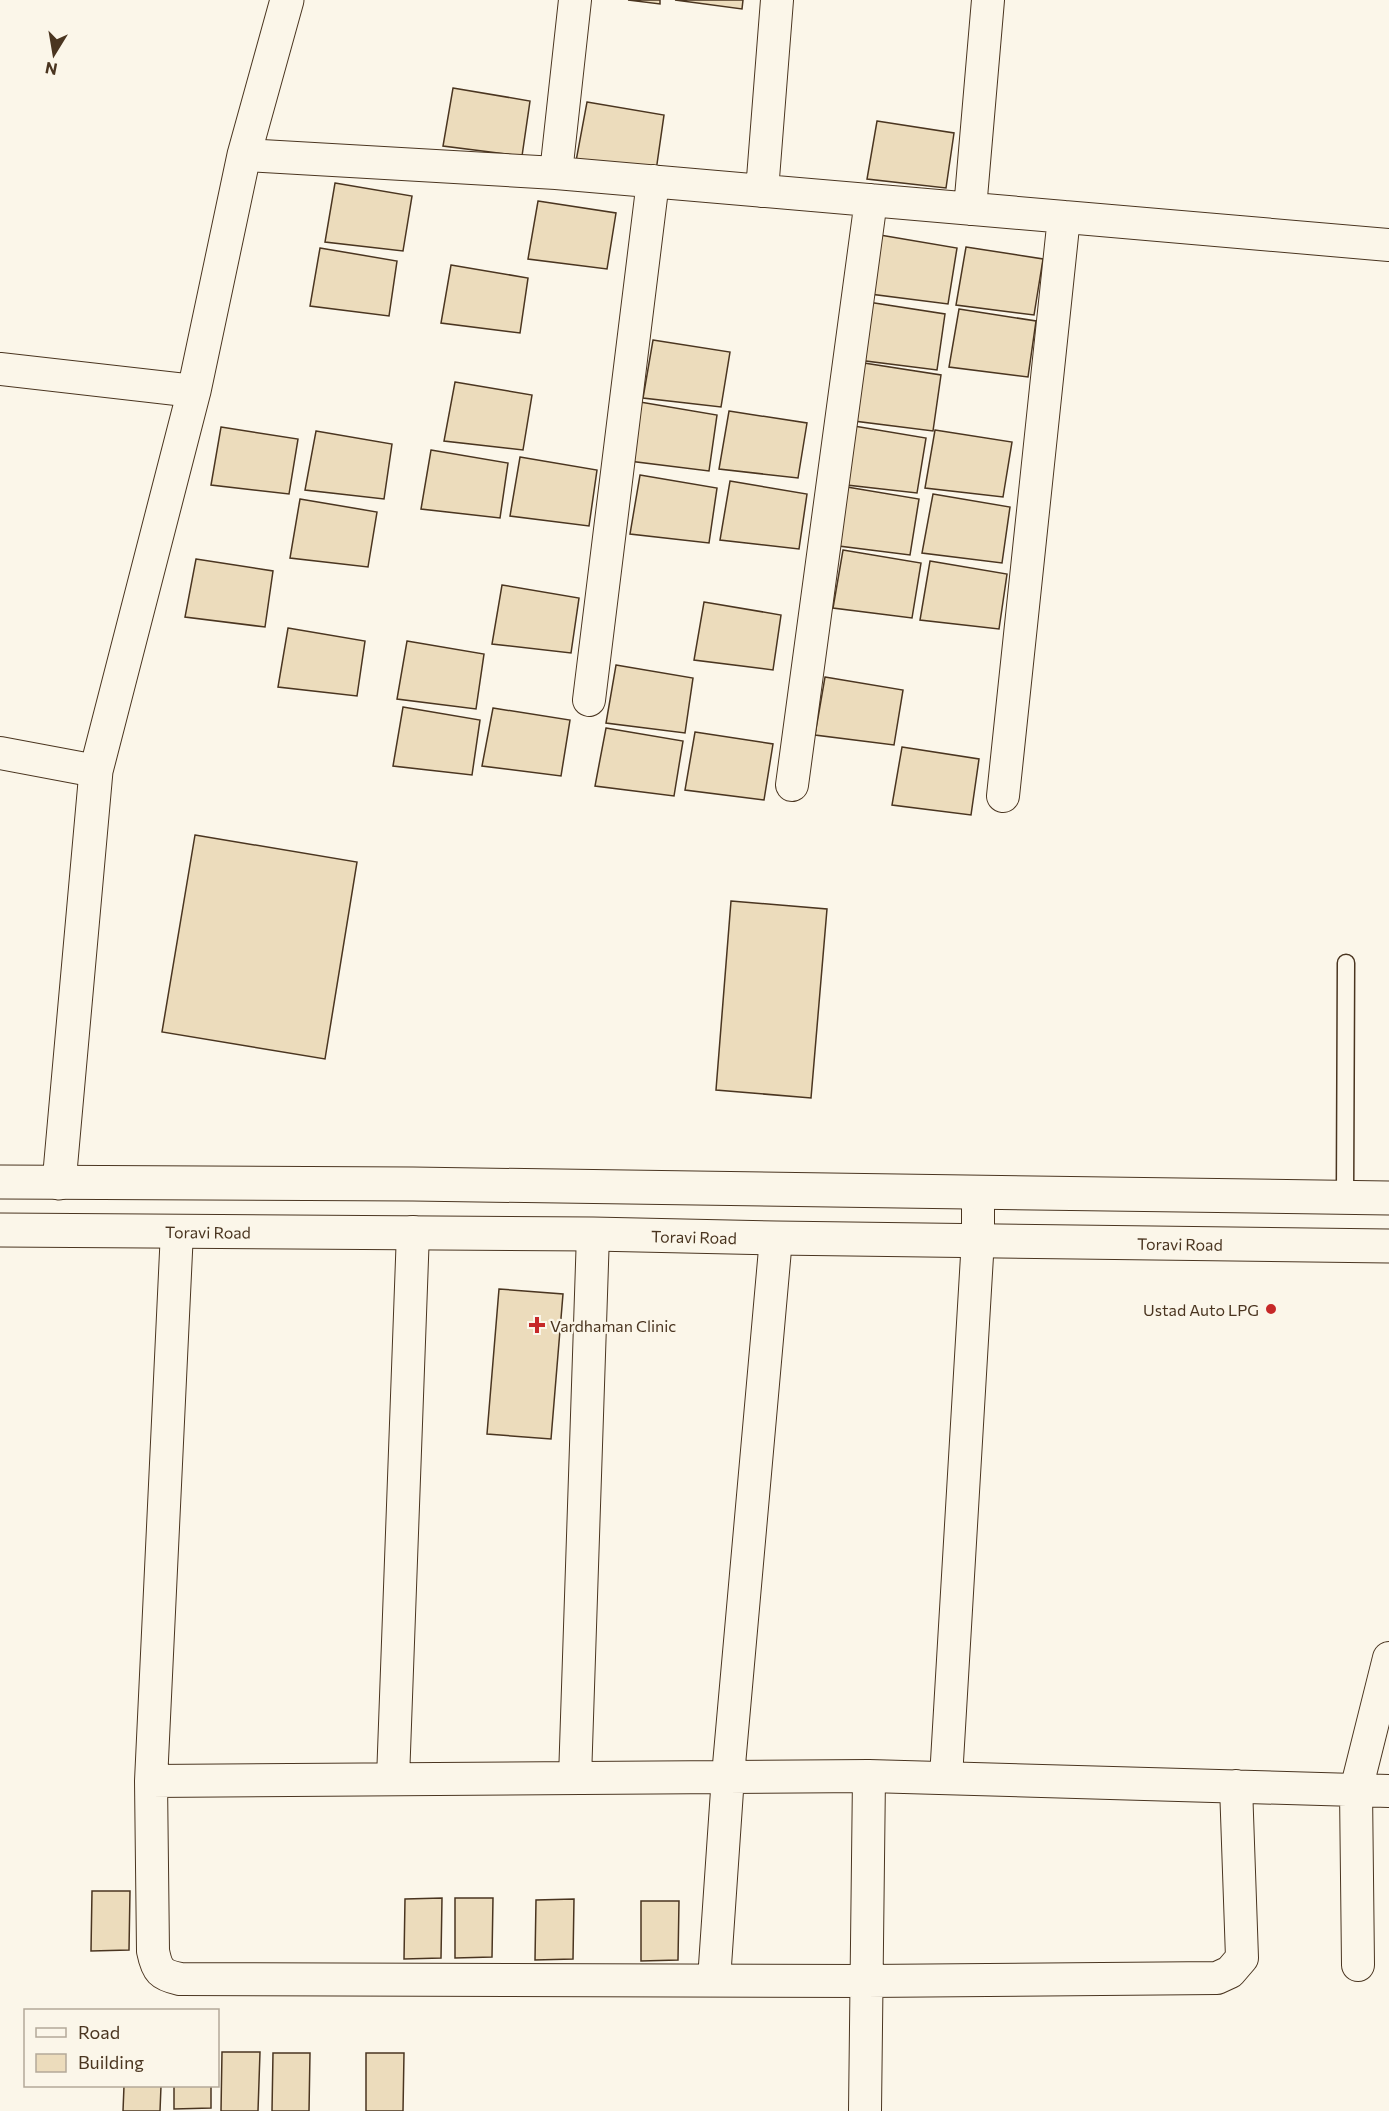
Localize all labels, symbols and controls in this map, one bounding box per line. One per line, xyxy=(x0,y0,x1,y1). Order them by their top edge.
north arrow xyxy=(24,24,84,84)
text: N xyxy=(43,59,59,80)
street label: Toravi Road xyxy=(165,1222,251,1241)
street label: Toravi Road xyxy=(651,1226,737,1247)
street label: Toravi Road xyxy=(1137,1233,1223,1253)
place label: Ustad Auto LPG xyxy=(1143,1300,1259,1319)
marker: Ustad Auto LPG xyxy=(1264,1302,1278,1316)
marker: Vardhaman Clinic xyxy=(528,1316,546,1334)
place label: Vardhaman Clinic xyxy=(550,1316,676,1335)
legend xyxy=(24,2009,219,2087)
text: Road xyxy=(78,2021,120,2043)
text: Building xyxy=(78,2051,144,2073)

